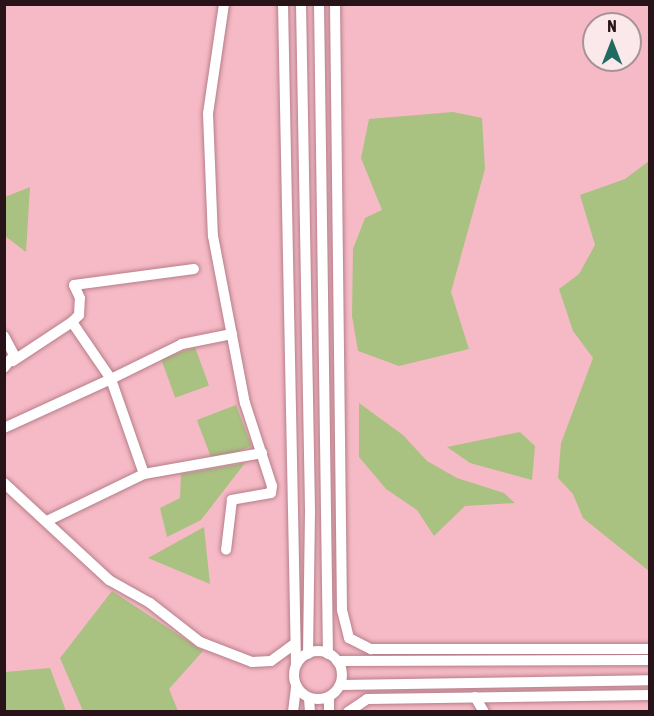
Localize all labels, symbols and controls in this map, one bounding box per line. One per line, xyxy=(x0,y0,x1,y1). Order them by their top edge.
north arrow xyxy=(582,12,642,72)
text: N xyxy=(607,17,617,35)

